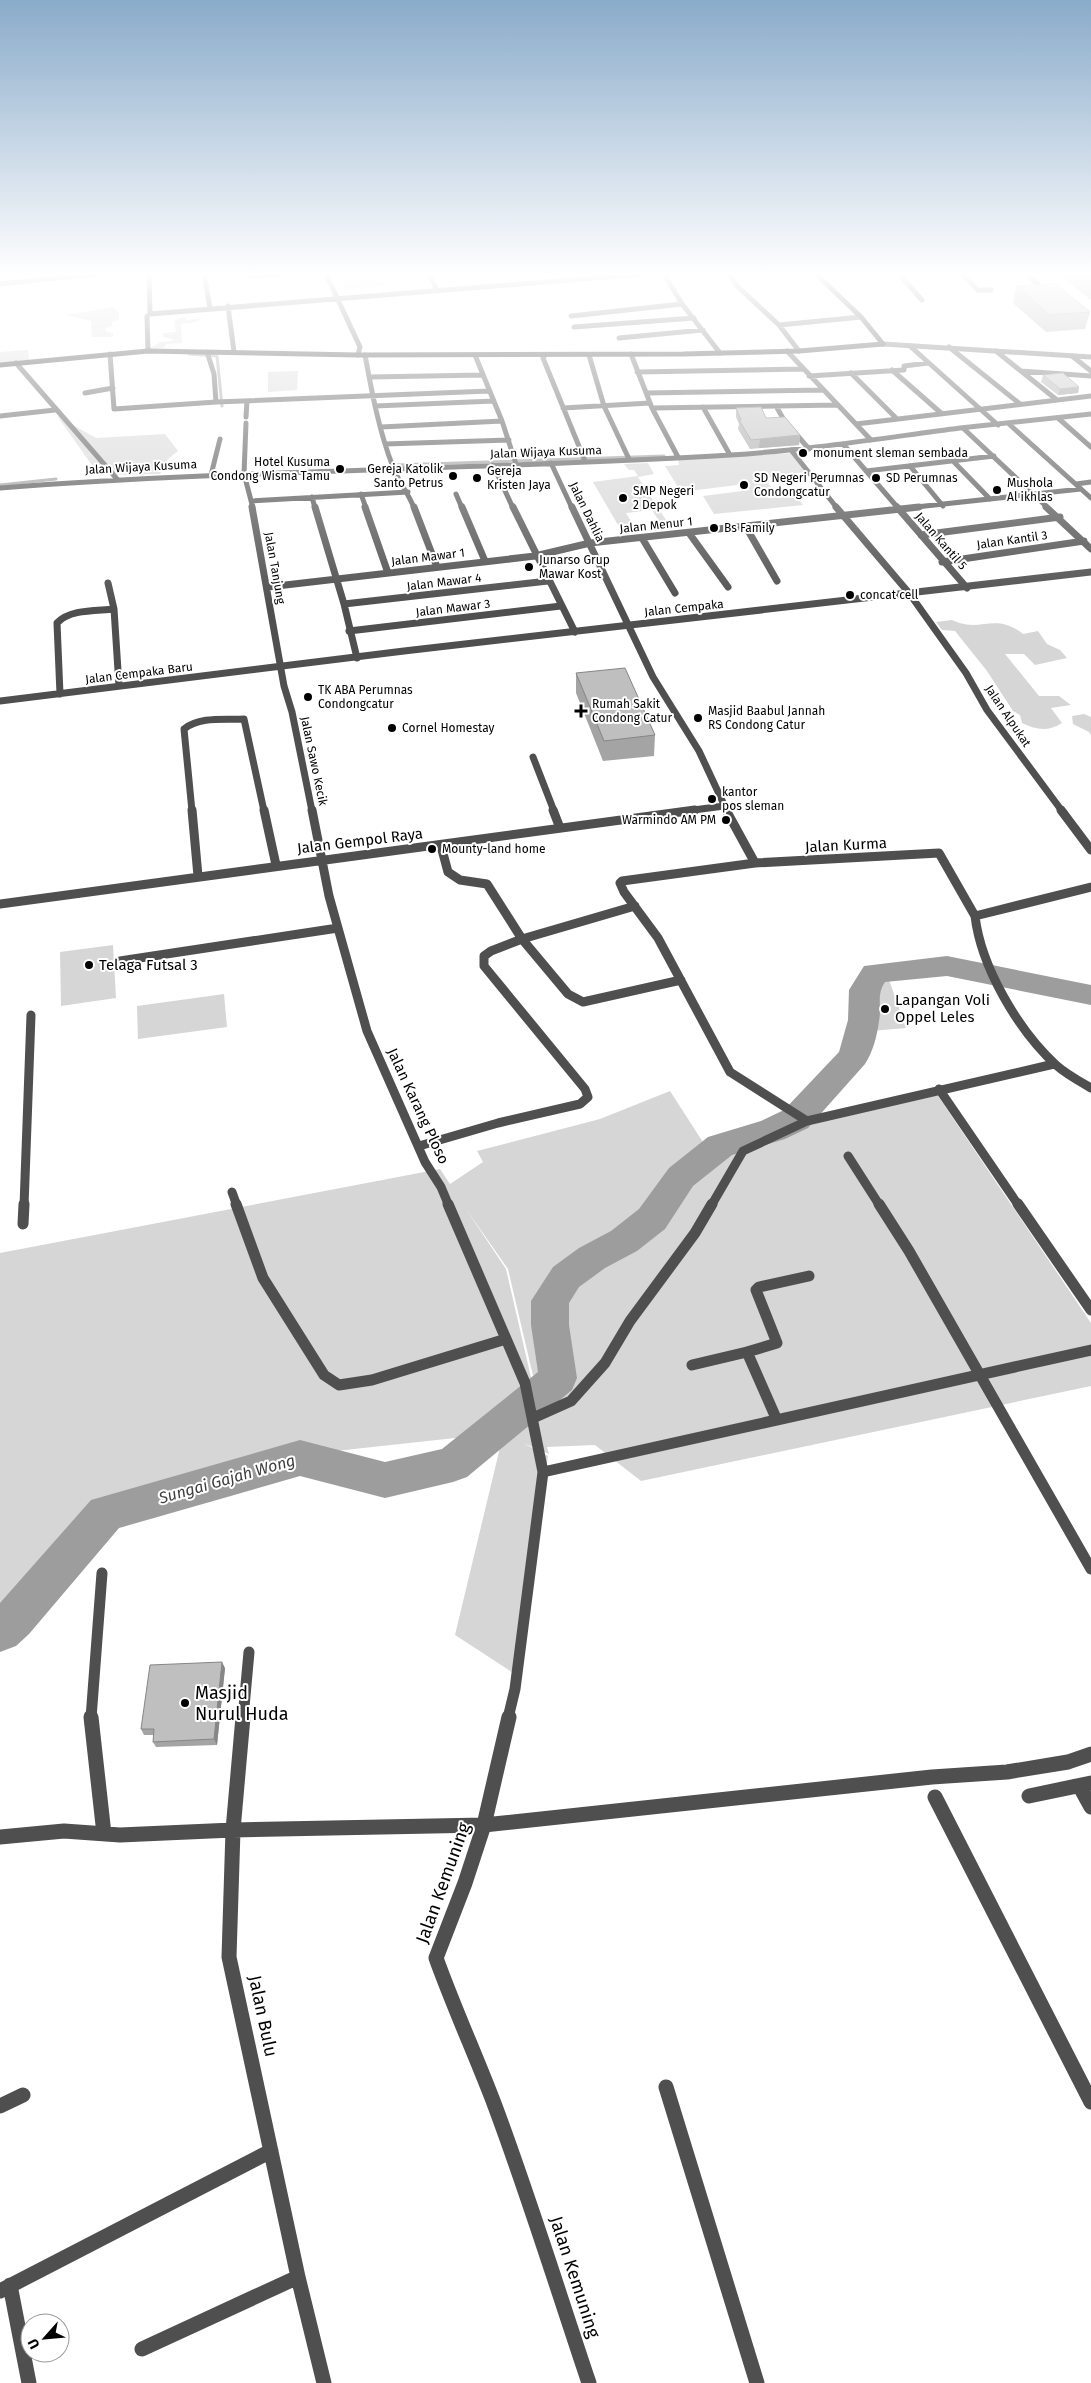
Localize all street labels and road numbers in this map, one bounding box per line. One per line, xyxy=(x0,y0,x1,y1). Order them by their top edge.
street label: Jalan Wijaya Kusuma xyxy=(490,443,602,461)
street label: Jalan Wijaya Kusuma xyxy=(85,457,197,477)
street label: Jalan Dahlia xyxy=(566,480,608,544)
street label: Jalan Kantil 5 xyxy=(912,510,970,572)
street label: Jalan Menur 1 xyxy=(619,514,693,536)
street label: Jalan Kantil 3 xyxy=(976,528,1048,552)
street label: Jalan Tanjung xyxy=(262,531,288,606)
street label: Jalan Mawar 1 xyxy=(390,546,466,568)
street label: Jalan Mawar 4 xyxy=(406,570,483,594)
street label: Jalan Mawar 3 xyxy=(415,596,491,620)
street label: Jalan Cempaka xyxy=(644,597,724,619)
street label: Jalan Cempaka Baru xyxy=(84,659,194,687)
street label: Jalan Alpukat xyxy=(982,682,1034,750)
street label: Jalan Sawo Kecik xyxy=(298,715,330,808)
street label: Jalan Gempol Raya xyxy=(296,824,424,858)
street label: Jalan Kurma xyxy=(805,834,887,856)
street label: Jalan Karang Ploso xyxy=(383,1045,453,1167)
street label: Jalan Kemuning xyxy=(411,1819,475,1946)
street label: Jalan Bulu xyxy=(244,1973,282,2059)
street label: Jalan Kemuning xyxy=(545,2213,605,2341)

